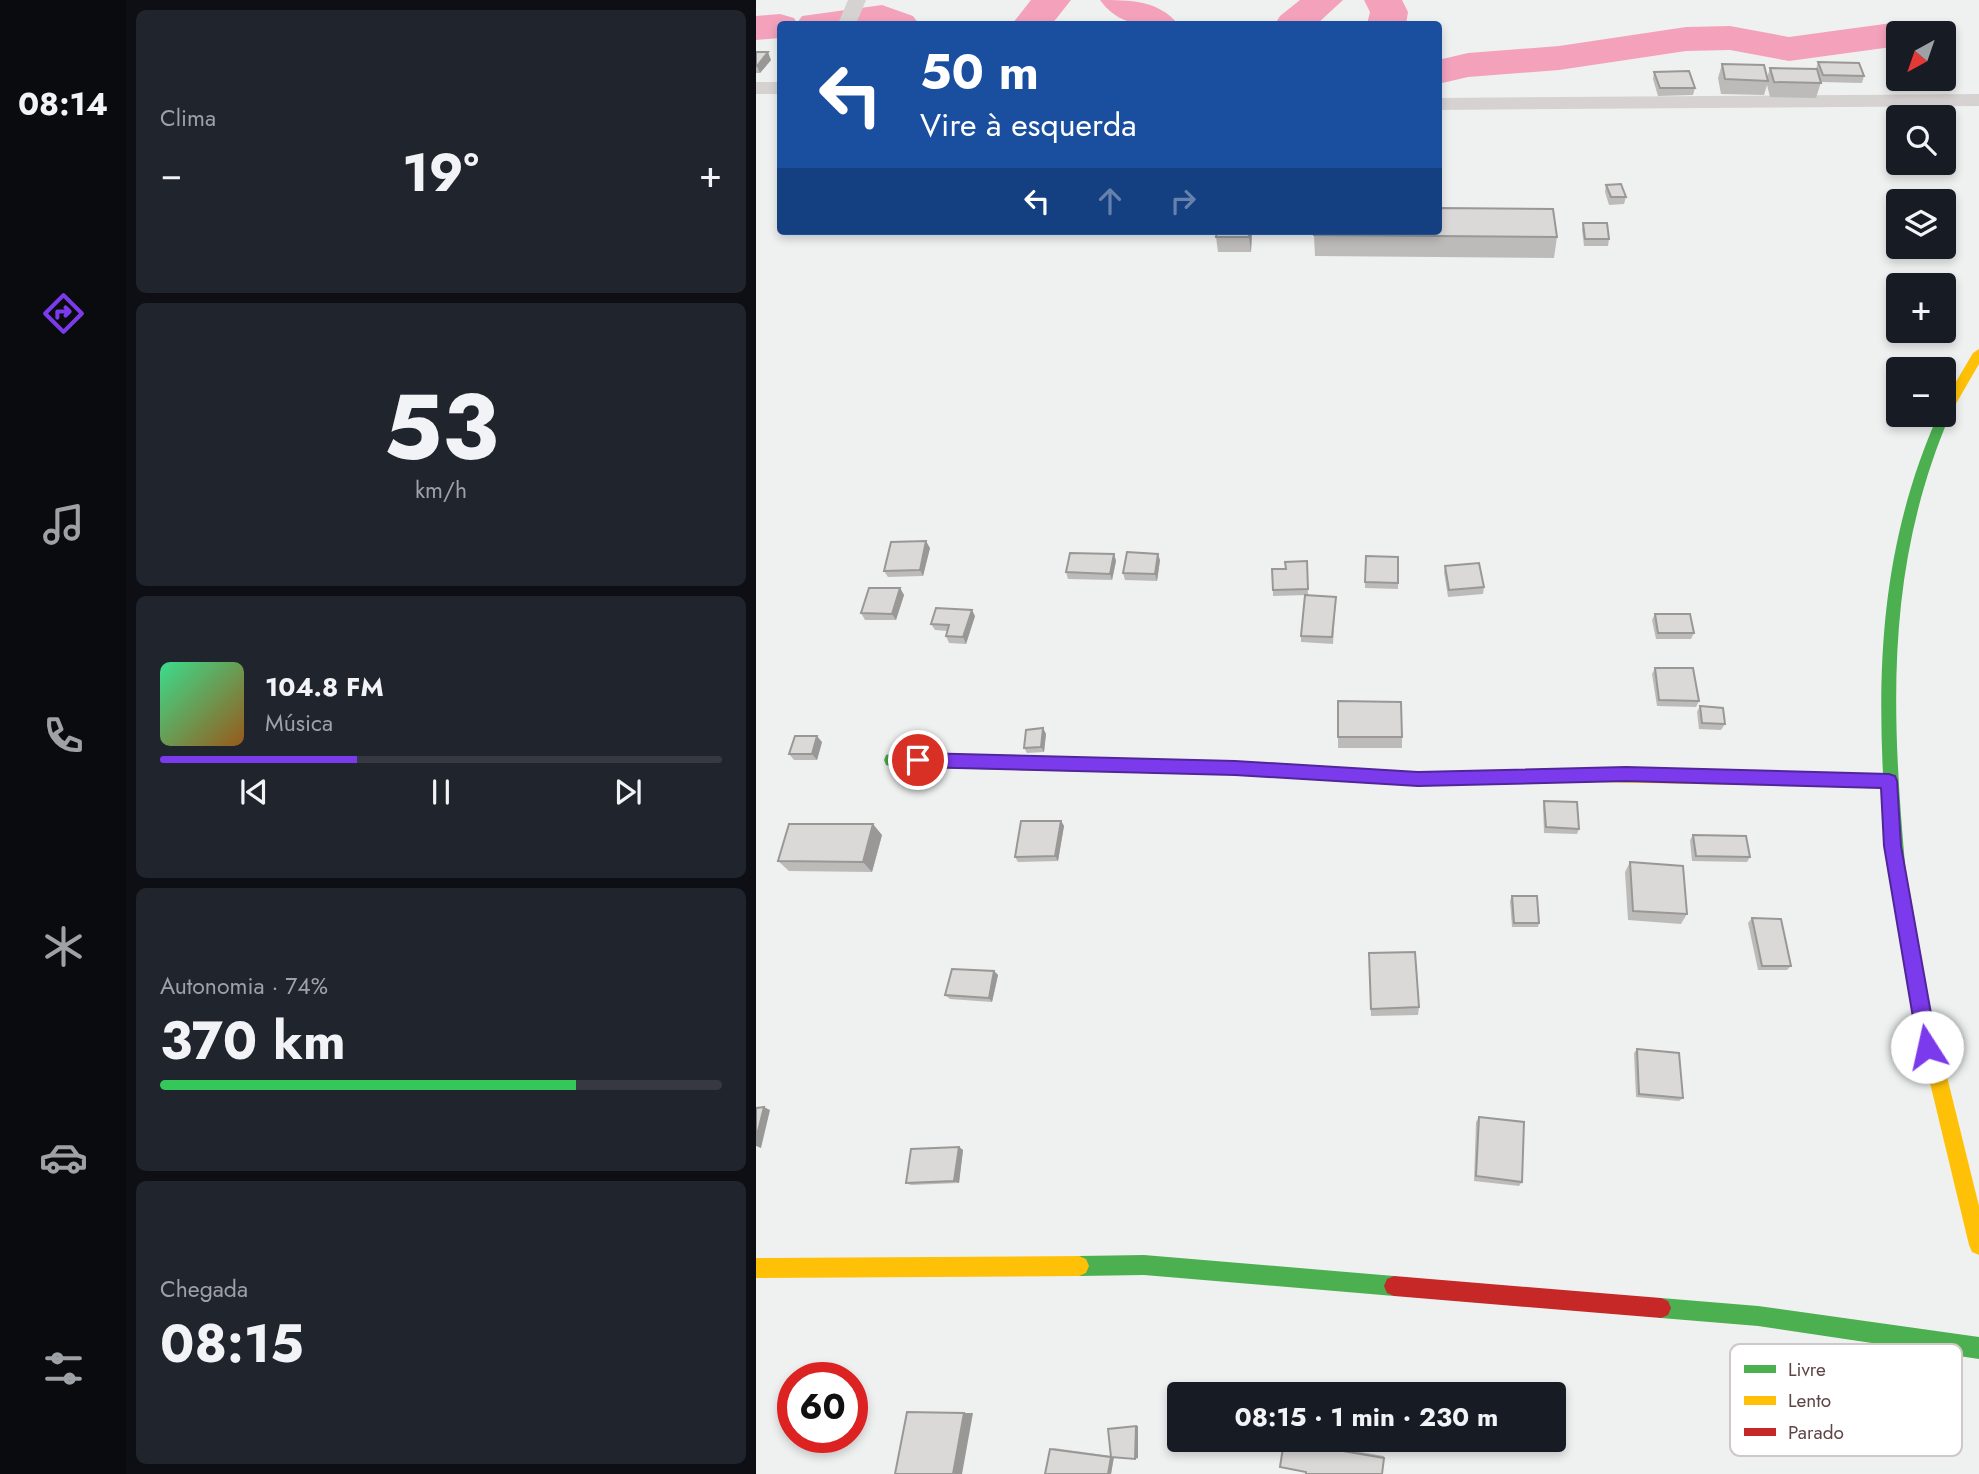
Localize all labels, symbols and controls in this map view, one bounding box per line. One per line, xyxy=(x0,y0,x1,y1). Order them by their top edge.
north arrow xyxy=(1886,21,1956,91)
map controls xyxy=(1886,21,1956,427)
text: 50 m xyxy=(920,37,1039,107)
icon: left xyxy=(805,49,896,140)
text: 08:14 xyxy=(18,81,108,127)
text: Clima xyxy=(160,101,216,135)
text: Vire à esquerda xyxy=(920,102,1137,148)
button: search xyxy=(1886,105,1956,175)
text: 19° xyxy=(402,135,479,211)
text: − xyxy=(160,146,182,201)
text: + xyxy=(699,146,722,201)
icon: left xyxy=(1018,182,1056,220)
icon: ahead xyxy=(1091,182,1129,220)
icon: right xyxy=(1164,182,1202,220)
button: layers xyxy=(1886,189,1956,259)
button: + xyxy=(1886,273,1956,343)
icon: directions xyxy=(39,289,88,338)
button: − xyxy=(1886,357,1956,427)
text: 53 xyxy=(383,362,499,493)
text: km/h xyxy=(415,473,467,507)
icon: music xyxy=(39,500,88,549)
text: 104.8 FM xyxy=(265,668,384,706)
text: Música xyxy=(265,706,333,740)
icon: phone xyxy=(39,711,88,760)
pin xyxy=(888,730,948,790)
icon: arrive xyxy=(899,741,937,779)
icon: previous xyxy=(235,773,273,811)
icon: pause xyxy=(422,773,460,811)
icon: next xyxy=(609,773,647,811)
icon: climate xyxy=(39,922,88,971)
text: Autonomia · 74% xyxy=(160,969,328,1003)
text: 370 km xyxy=(160,1003,346,1079)
position arrow xyxy=(1890,1010,1964,1084)
icon: car xyxy=(39,1133,88,1182)
text: Chegada xyxy=(160,1272,248,1306)
text: 08:15 xyxy=(160,1306,304,1382)
icon: filters xyxy=(39,1344,88,1393)
legend xyxy=(1730,1344,1962,1456)
text: Livre xyxy=(1788,1356,1826,1383)
speed limit sign: 60 xyxy=(777,1362,868,1453)
text: Lento xyxy=(1788,1387,1831,1414)
text: 08:15 · 1 min · 230 m xyxy=(1235,1398,1498,1436)
text: Parado xyxy=(1788,1419,1844,1446)

